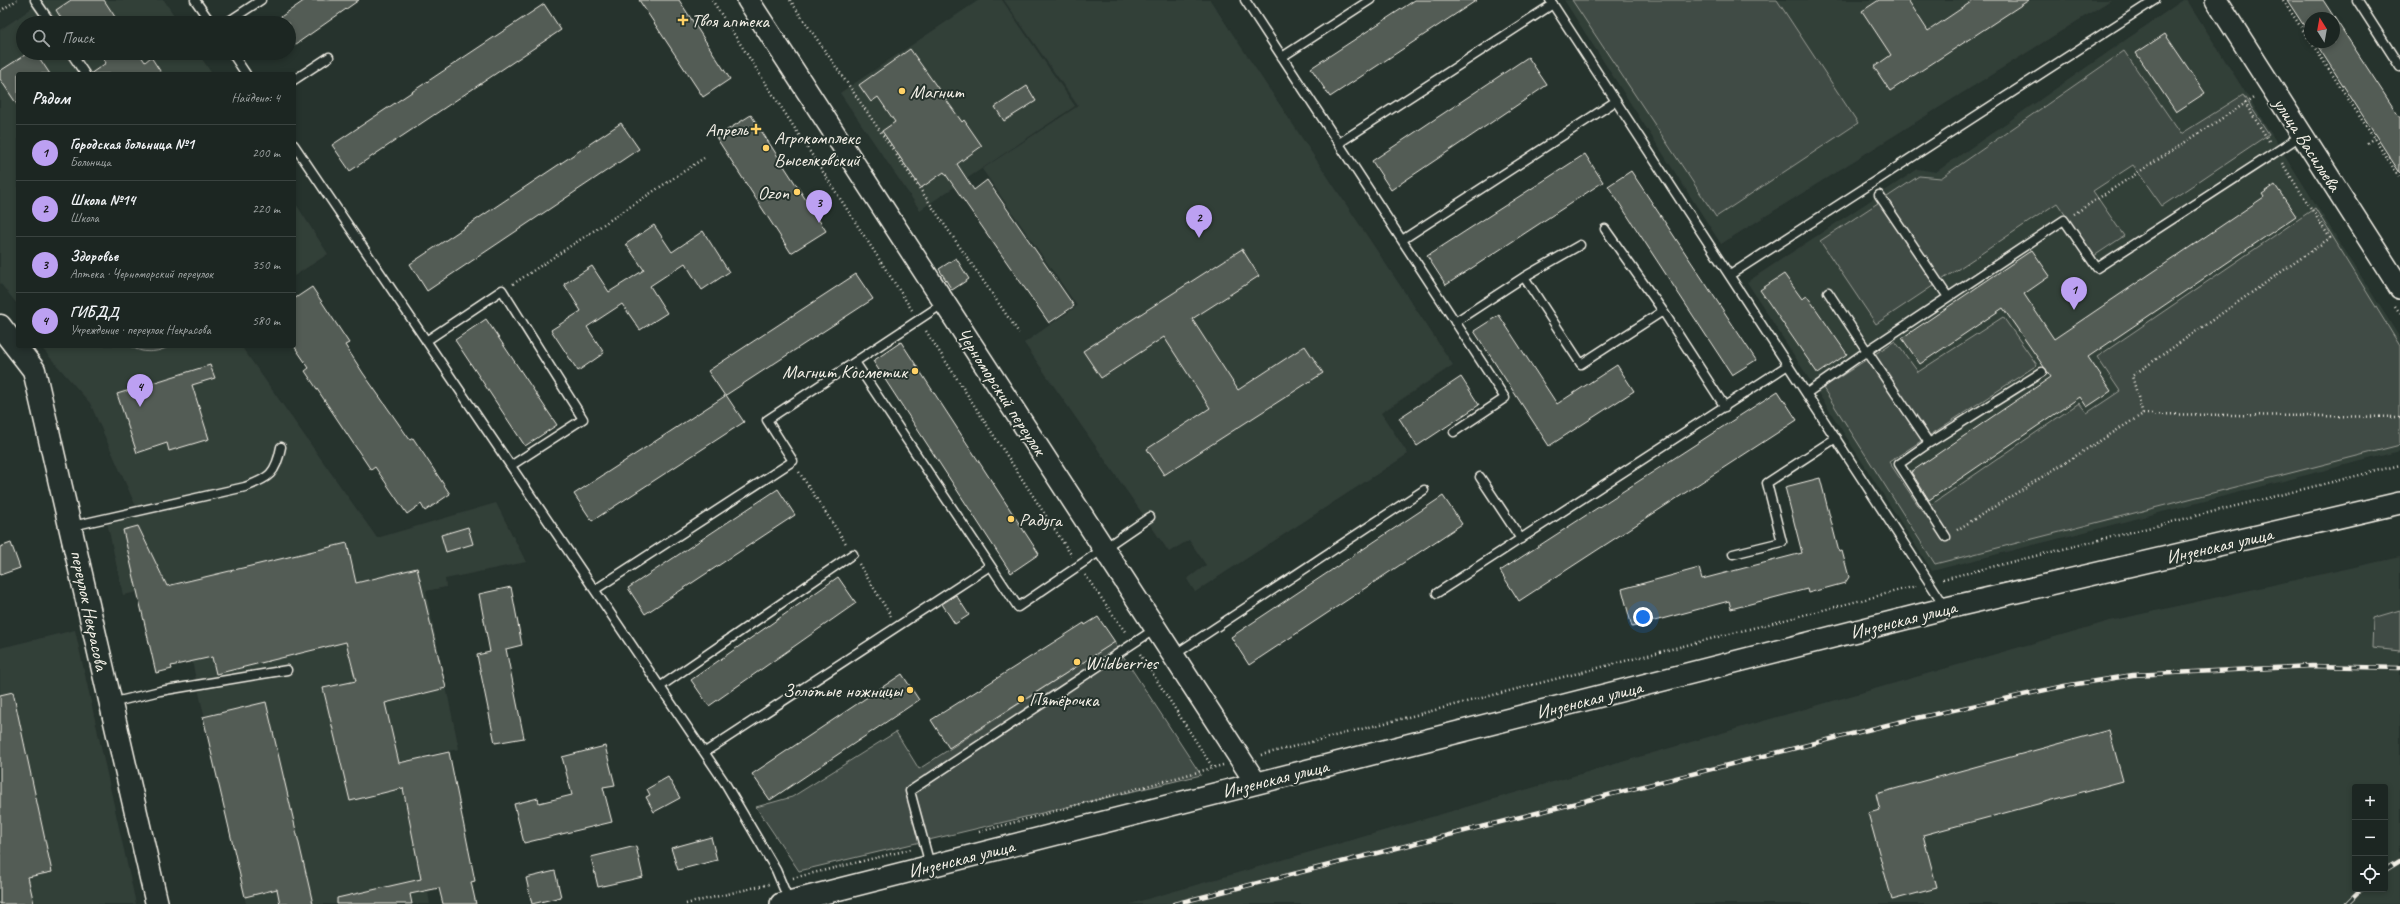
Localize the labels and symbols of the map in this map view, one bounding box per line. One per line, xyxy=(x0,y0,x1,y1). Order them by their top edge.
place label: Твоя аптека xyxy=(691,9,770,33)
north arrow xyxy=(2304,12,2340,48)
marker: Твоя аптека xyxy=(678,15,688,25)
place label: Магнит xyxy=(910,80,965,104)
marker: Магнит xyxy=(897,86,907,96)
street label: улица Васильева xyxy=(2267,92,2347,198)
place label: Апрель xyxy=(706,118,750,142)
marker: Апрель xyxy=(751,124,761,134)
place label: Агрокомплекс Выселковский xyxy=(774,126,861,172)
marker: Агрокомплекс Выселковский xyxy=(761,143,771,153)
place label: Ozon xyxy=(758,181,789,205)
marker: Ozon xyxy=(792,187,802,197)
pin: 3 xyxy=(806,190,832,223)
pin: 2 xyxy=(1186,205,1212,238)
pin: 1 xyxy=(2061,277,2087,310)
street label: Черноморский переулок xyxy=(951,323,1052,461)
place label: Магнит Косметик xyxy=(782,360,909,384)
marker: Магнит Косметик xyxy=(910,366,920,376)
pin: 4 xyxy=(127,374,153,407)
place label: Радуга xyxy=(1019,508,1064,532)
marker: Радуга xyxy=(1006,514,1016,524)
street label: Инзенская улица xyxy=(2164,522,2277,570)
street label: переулок Некрасова xyxy=(65,548,114,674)
street label: Инзенская улица xyxy=(1848,595,1961,645)
your location xyxy=(1633,607,1653,627)
place label: Wildberries xyxy=(1085,651,1159,675)
marker: Wildberries xyxy=(1072,657,1082,667)
street label: Инзенская улица xyxy=(1534,675,1647,725)
place label: Золотые ножницы xyxy=(783,679,904,703)
marker: Золотые ножницы xyxy=(905,685,915,695)
place label: Пятёрочка xyxy=(1029,688,1100,712)
marker: Пятёрочка xyxy=(1016,694,1026,704)
street label: Инзенская улица xyxy=(1220,754,1333,804)
street label: Инзенская улица xyxy=(906,834,1019,884)

